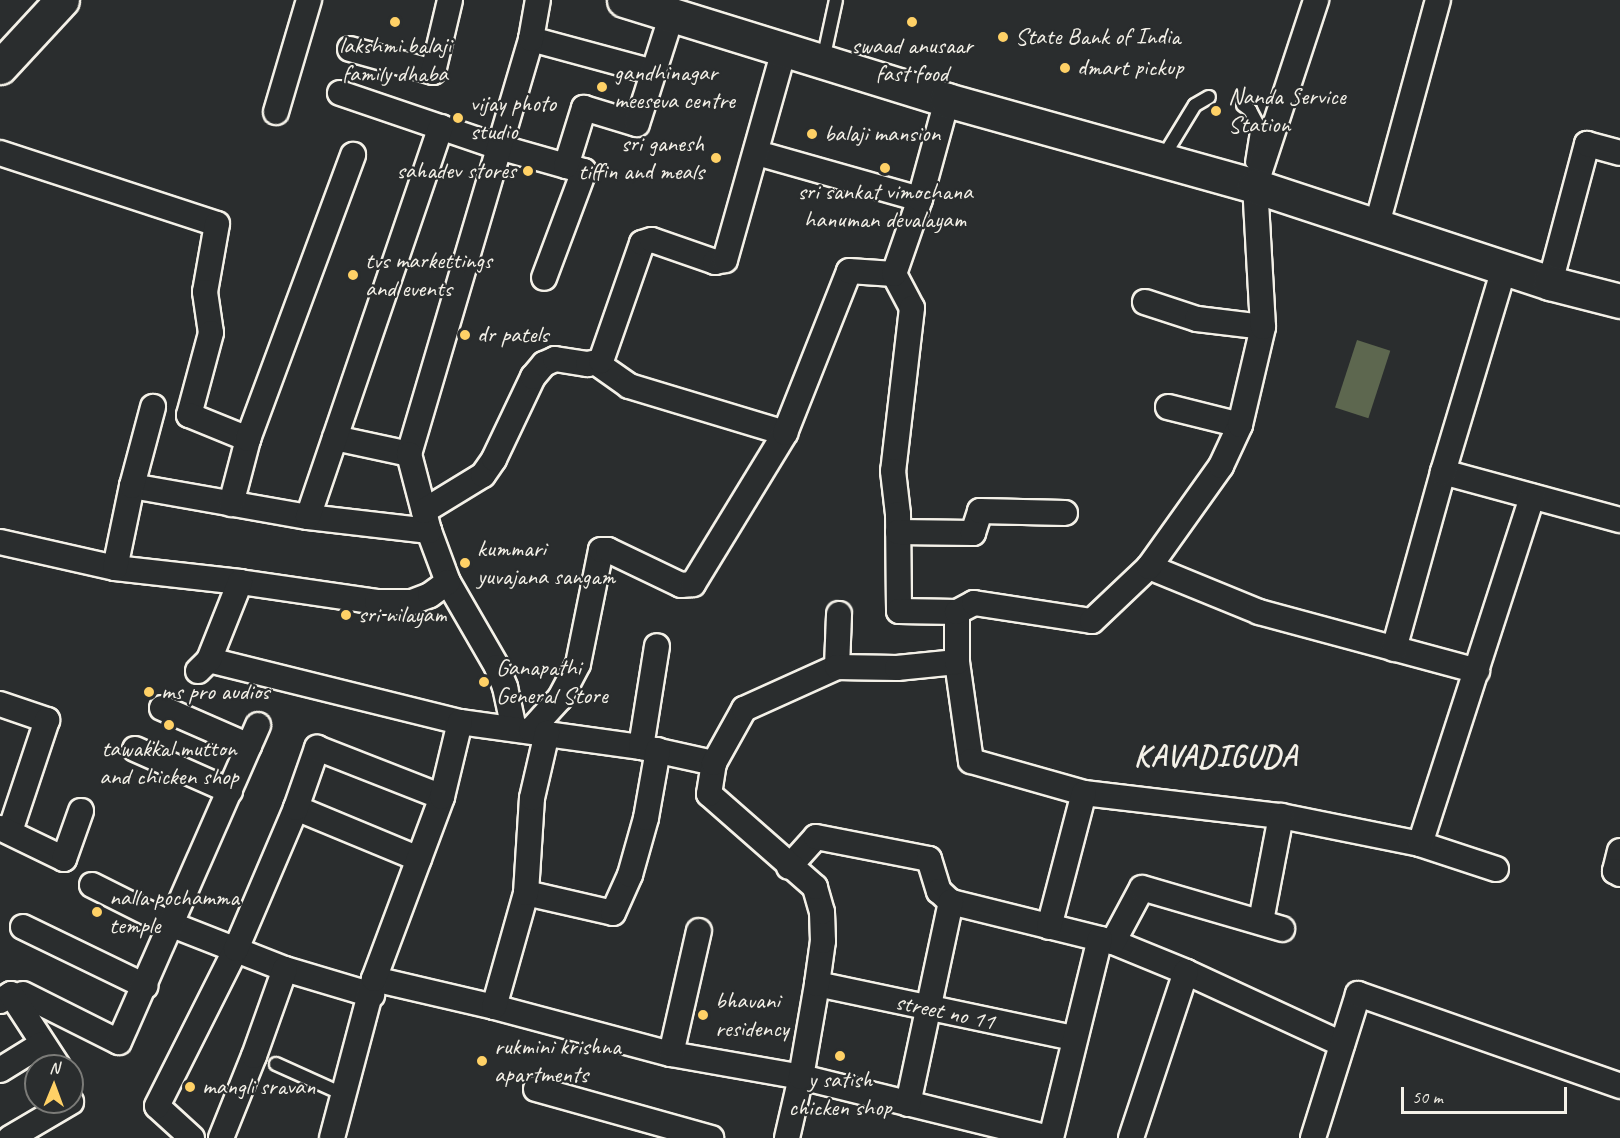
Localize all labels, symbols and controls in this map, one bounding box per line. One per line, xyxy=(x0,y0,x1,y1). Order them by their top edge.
marker: lakshmi balaji family dhaba xyxy=(388,15,402,29)
marker: swaad anusaar fast food xyxy=(905,15,919,29)
place label: State Bank of India xyxy=(1015,23,1180,51)
marker: State Bank of India xyxy=(996,30,1010,44)
place label: lakshmi balaji family dhaba xyxy=(339,32,451,88)
place label: swaad anusaar fast food xyxy=(850,32,974,88)
place label: dmart pickup xyxy=(1077,54,1183,82)
place label: gandhinagar meeseva centre xyxy=(614,59,735,115)
marker: dmart pickup xyxy=(1058,61,1072,75)
marker: gandhinagar meeseva centre xyxy=(595,80,609,94)
place label: Nanda Service Station xyxy=(1228,83,1345,139)
place label: vijay photo studio xyxy=(470,90,556,146)
marker: Nanda Service Station xyxy=(1209,104,1223,118)
marker: vijay photo studio xyxy=(451,111,465,125)
place label: balaji mansion xyxy=(824,120,940,148)
marker: balaji mansion xyxy=(805,127,819,141)
place label: sri ganesh tiffin and meals xyxy=(580,130,704,186)
marker: sri ganesh tiffin and meals xyxy=(709,151,723,165)
place label: sahadev stores xyxy=(397,157,516,185)
marker: sri sankat vimochana hanuman devalayam xyxy=(878,161,892,175)
marker: sahadev stores xyxy=(521,164,535,178)
place label: sri sankat vimochana hanuman devalayam xyxy=(797,178,973,234)
place label: tvs markettings and events xyxy=(365,247,492,303)
marker: tvs markettings and events xyxy=(346,268,360,282)
place label: dr patels xyxy=(477,321,548,349)
marker: dr patels xyxy=(458,328,472,342)
place label: kummari yuvajana sangam xyxy=(477,535,614,591)
marker: kummari yuvajana sangam xyxy=(458,556,472,570)
place label: sri nilayam xyxy=(358,601,446,629)
marker: sri nilayam xyxy=(339,608,353,622)
place label: Ganapathi General Store xyxy=(496,654,607,710)
marker: Ganapathi General Store xyxy=(477,675,491,689)
place label: ms pro audios xyxy=(161,678,270,706)
marker: ms pro audios xyxy=(142,685,156,699)
marker: tawakkal mutton and chicken shop xyxy=(162,718,176,732)
place label: tawakkal mutton and chicken shop xyxy=(99,735,239,791)
district label: KAVADIGUDA xyxy=(1134,738,1298,774)
place label: nalla pochamma temple xyxy=(109,884,238,940)
marker: nalla pochamma temple xyxy=(90,905,104,919)
place label: bhavani residency xyxy=(715,987,789,1043)
street label: street no 11 xyxy=(893,987,997,1037)
marker: bhavani residency xyxy=(696,1008,710,1022)
place label: rukmini krishna apartments xyxy=(494,1033,621,1089)
marker: y satish chicken shop xyxy=(833,1049,847,1063)
north arrow xyxy=(24,1054,84,1114)
marker: rukmini krishna apartments xyxy=(475,1054,489,1068)
text: N xyxy=(49,1058,59,1078)
place label: y satish chicken shop xyxy=(789,1066,891,1122)
place label: mangli sravan xyxy=(202,1073,315,1101)
scale bar xyxy=(1404,1075,1570,1113)
marker: mangli sravan xyxy=(183,1080,197,1094)
text: 50 m xyxy=(1412,1086,1443,1108)

